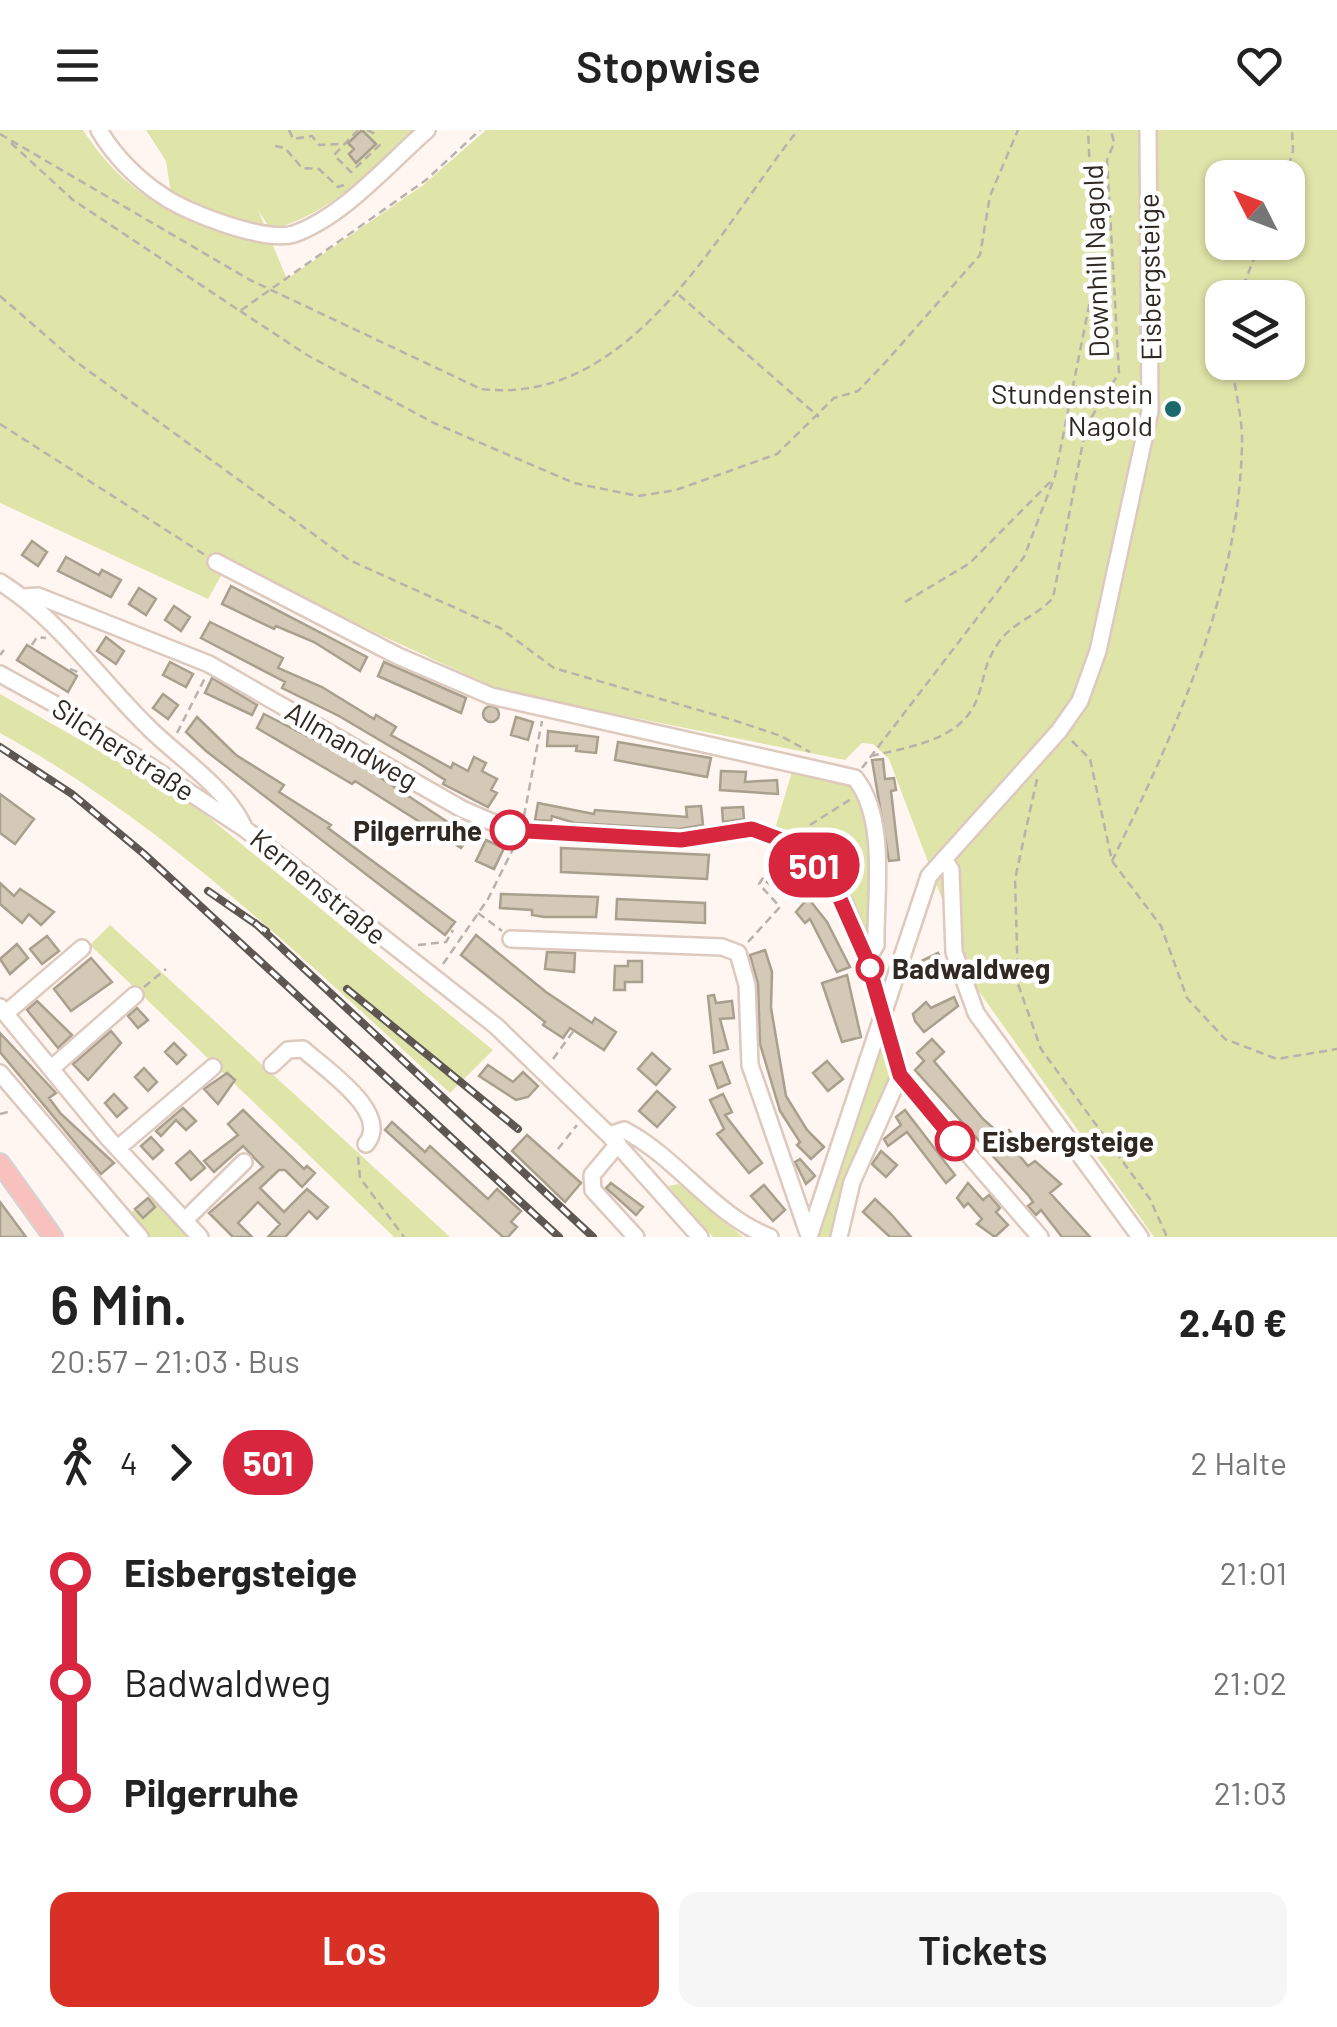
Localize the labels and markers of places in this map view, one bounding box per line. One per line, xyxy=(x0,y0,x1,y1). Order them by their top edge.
place label: Stundenstein Nagold xyxy=(991,376,1153,442)
marker: Stundenstein Nagold xyxy=(1162,398,1184,420)
marker: Pilgerruhe xyxy=(491,811,529,849)
place label: Pilgerruhe xyxy=(353,813,482,847)
place label: Badwaldweg xyxy=(892,951,1050,985)
marker: Badwaldweg xyxy=(857,955,883,981)
marker: Eisbergsteige xyxy=(936,1122,974,1160)
place label: Eisbergsteige xyxy=(982,1124,1154,1158)

